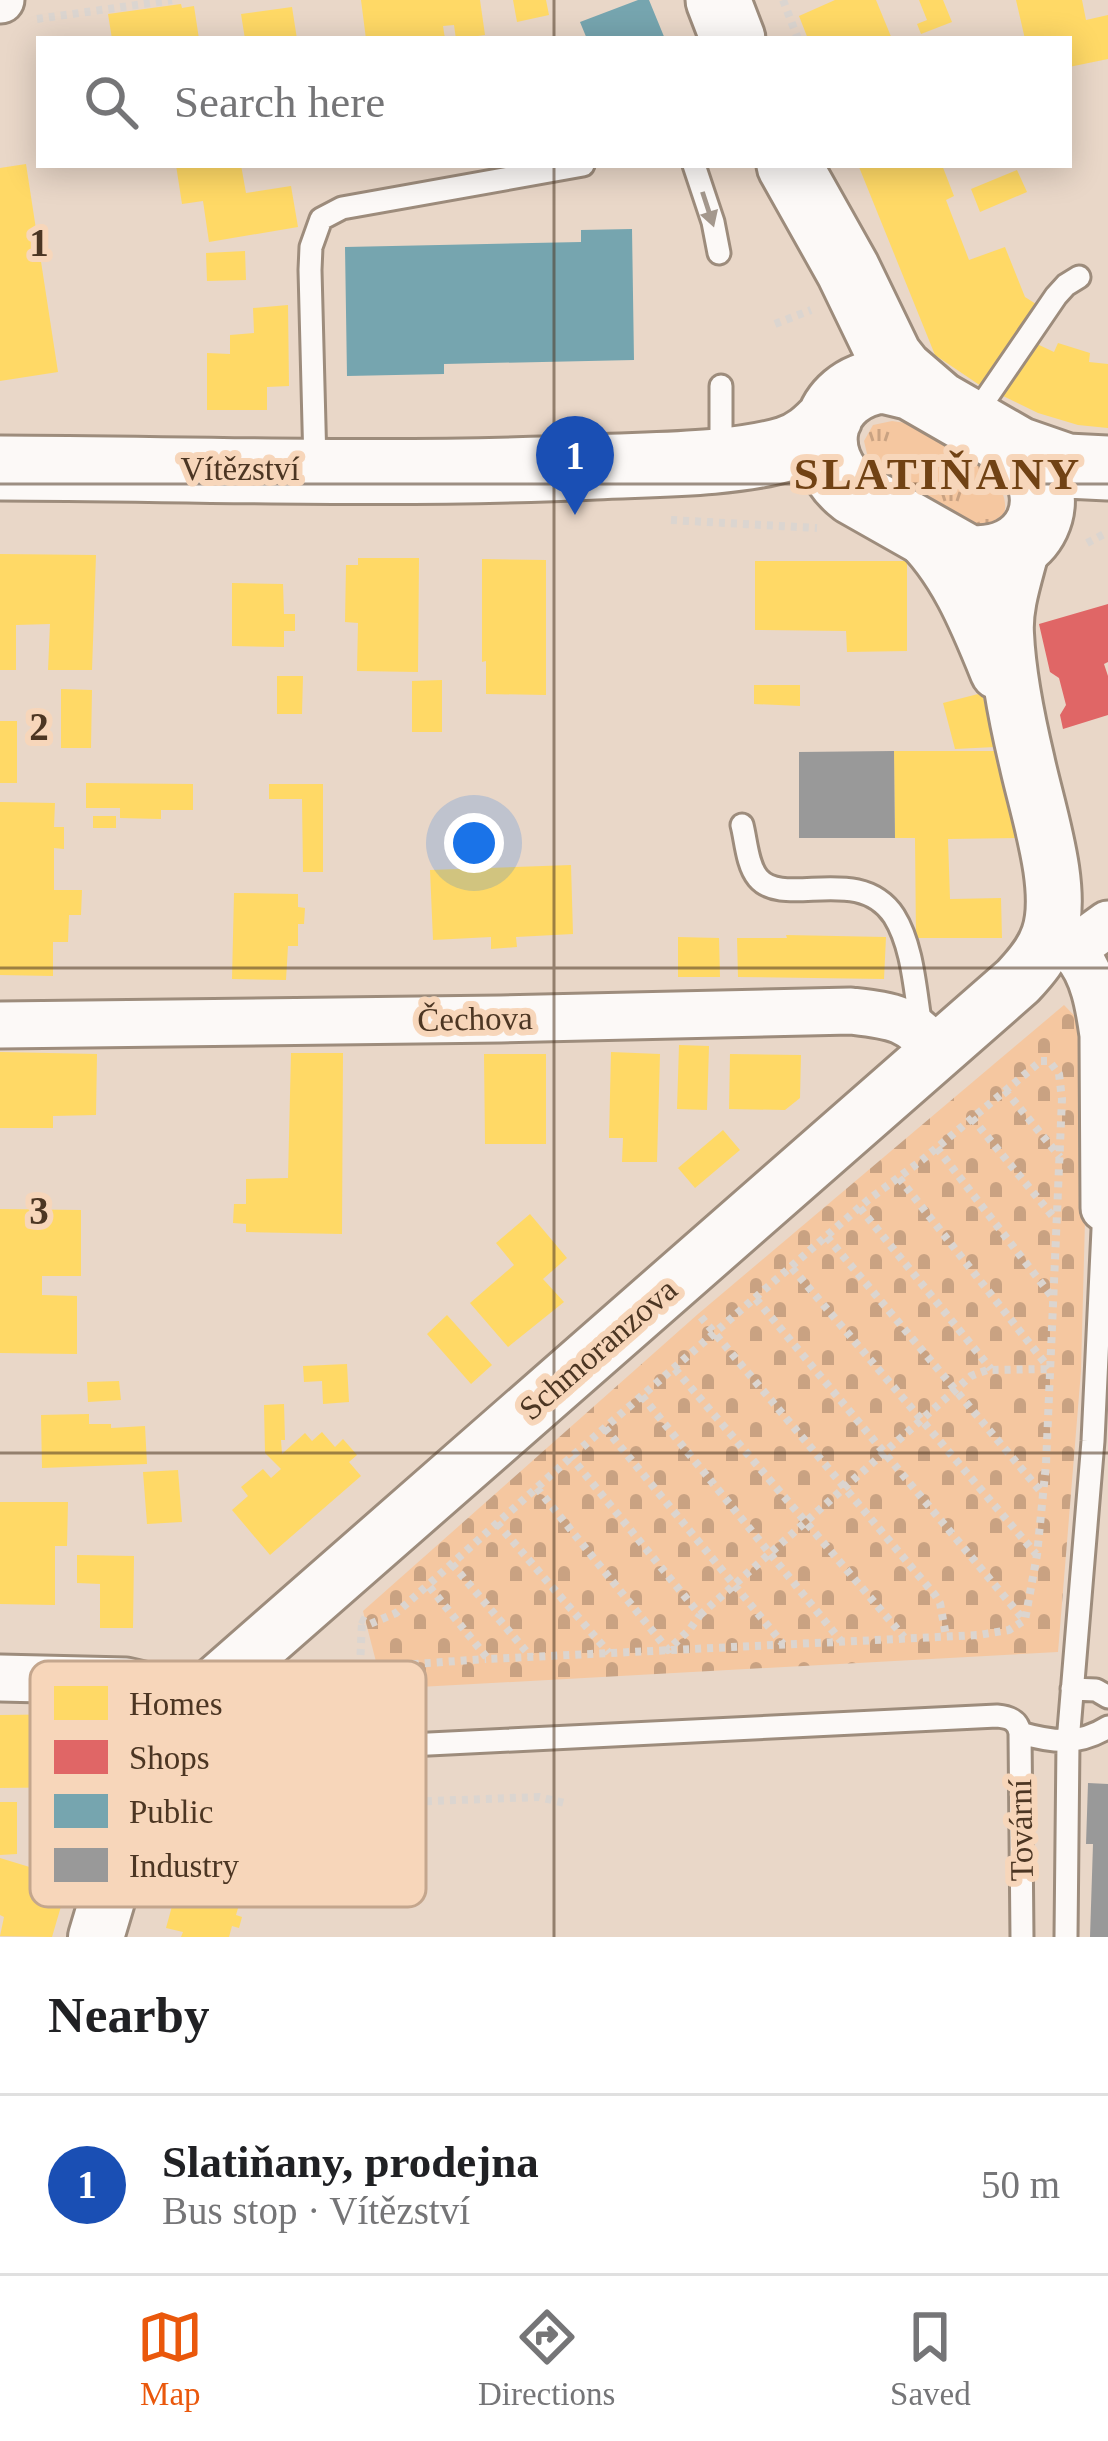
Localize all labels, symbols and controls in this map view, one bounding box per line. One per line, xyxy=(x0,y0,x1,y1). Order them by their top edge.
search box xyxy=(36,36,1072,168)
icon: search xyxy=(78,69,144,135)
text: Search here xyxy=(174,77,385,127)
one-way arrow xyxy=(700,191,719,228)
text: 1 xyxy=(29,221,49,264)
pin: 1 xyxy=(536,416,614,515)
district label: SLATIŇANY xyxy=(794,449,1082,499)
street label: Vítězství xyxy=(180,451,300,487)
text: 2 xyxy=(29,705,49,748)
your location xyxy=(444,813,504,873)
street label: Čechova xyxy=(417,999,533,1038)
text: 3 xyxy=(29,1189,49,1232)
street label: Schmoranzova xyxy=(512,1271,684,1427)
legend xyxy=(30,1661,426,1907)
text: Homes xyxy=(129,1686,223,1722)
text: Shops xyxy=(129,1740,210,1776)
street label: Tovární xyxy=(1002,1779,1040,1881)
text: Public xyxy=(129,1794,213,1830)
text: Industry xyxy=(129,1848,239,1884)
text: Nearby xyxy=(48,1987,209,2043)
text: Slatiňany, prodejna xyxy=(162,2137,539,2187)
text: 1 xyxy=(77,2163,97,2206)
text: 50 m xyxy=(981,2163,1060,2206)
text: Bus stop · Vítězství xyxy=(162,2189,470,2232)
tab: Map xyxy=(137,2304,203,2413)
tab: Directions xyxy=(478,2304,615,2413)
tab: Saved xyxy=(890,2304,971,2413)

